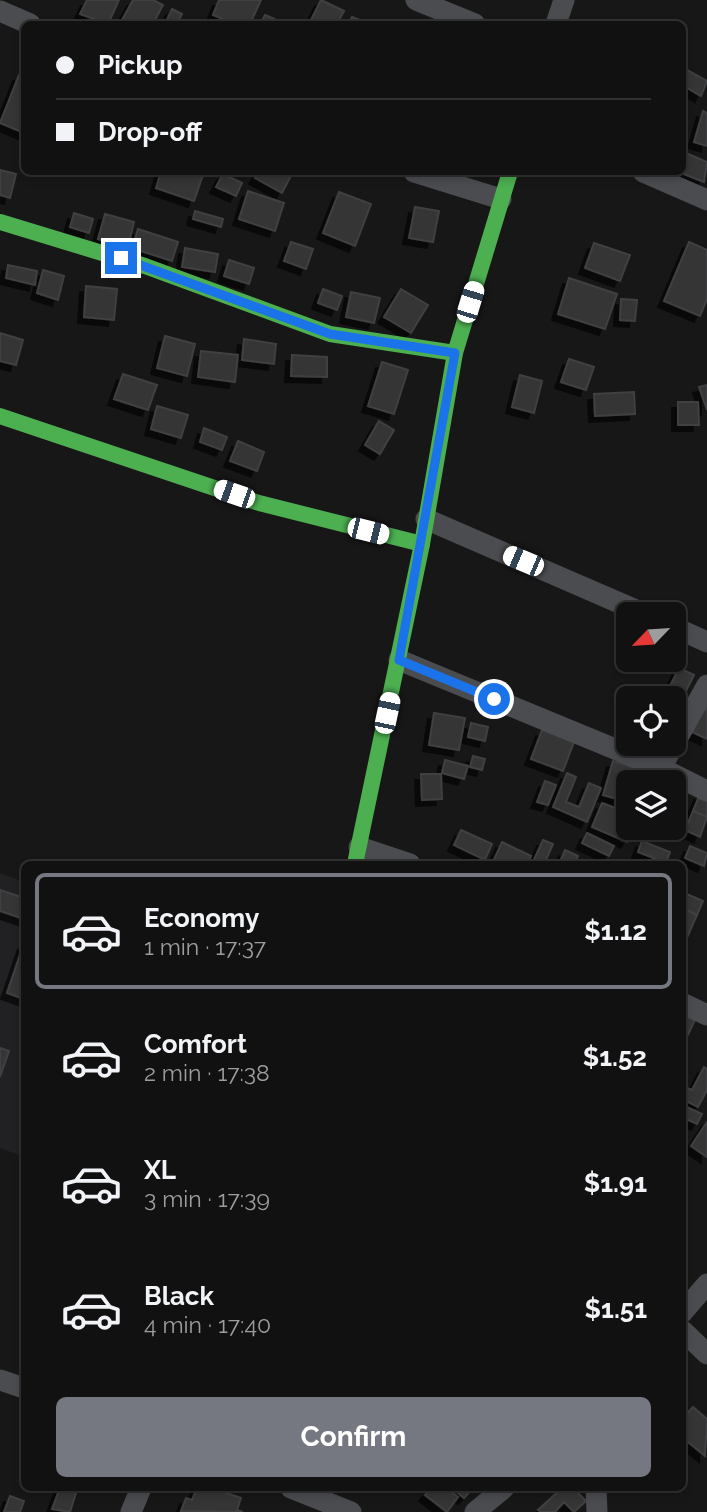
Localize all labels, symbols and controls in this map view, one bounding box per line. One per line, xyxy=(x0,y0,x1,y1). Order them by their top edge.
text: Pickup xyxy=(98,50,183,80)
text: Drop-off xyxy=(98,117,202,147)
route end xyxy=(105,242,137,274)
car xyxy=(454,279,487,325)
car xyxy=(211,477,258,511)
car xyxy=(346,516,391,546)
car xyxy=(500,543,547,579)
north arrow xyxy=(616,602,686,672)
map controls xyxy=(616,602,686,840)
route start xyxy=(478,683,510,715)
button: locate xyxy=(616,686,686,756)
car xyxy=(373,690,402,736)
button: layers xyxy=(616,770,686,840)
icon: car xyxy=(60,900,123,963)
text: Economy xyxy=(144,903,259,933)
text: $1.12 xyxy=(584,916,647,946)
text: 1 min · 17:37 xyxy=(144,933,266,960)
icon: car xyxy=(60,1026,123,1089)
text: Comfort xyxy=(144,1029,247,1059)
text: $1.52 xyxy=(583,1042,647,1072)
text: 2 min · 17:38 xyxy=(144,1059,270,1086)
icon: car xyxy=(60,1152,123,1215)
text: XL xyxy=(144,1155,176,1185)
text: $1.91 xyxy=(584,1168,647,1198)
text: 3 min · 17:39 xyxy=(144,1185,270,1212)
icon: car xyxy=(60,1278,123,1341)
text: Black xyxy=(144,1281,214,1311)
text: $1.51 xyxy=(585,1294,647,1324)
text: 4 min · 17:40 xyxy=(144,1311,271,1338)
button: Confirm xyxy=(56,1397,651,1477)

